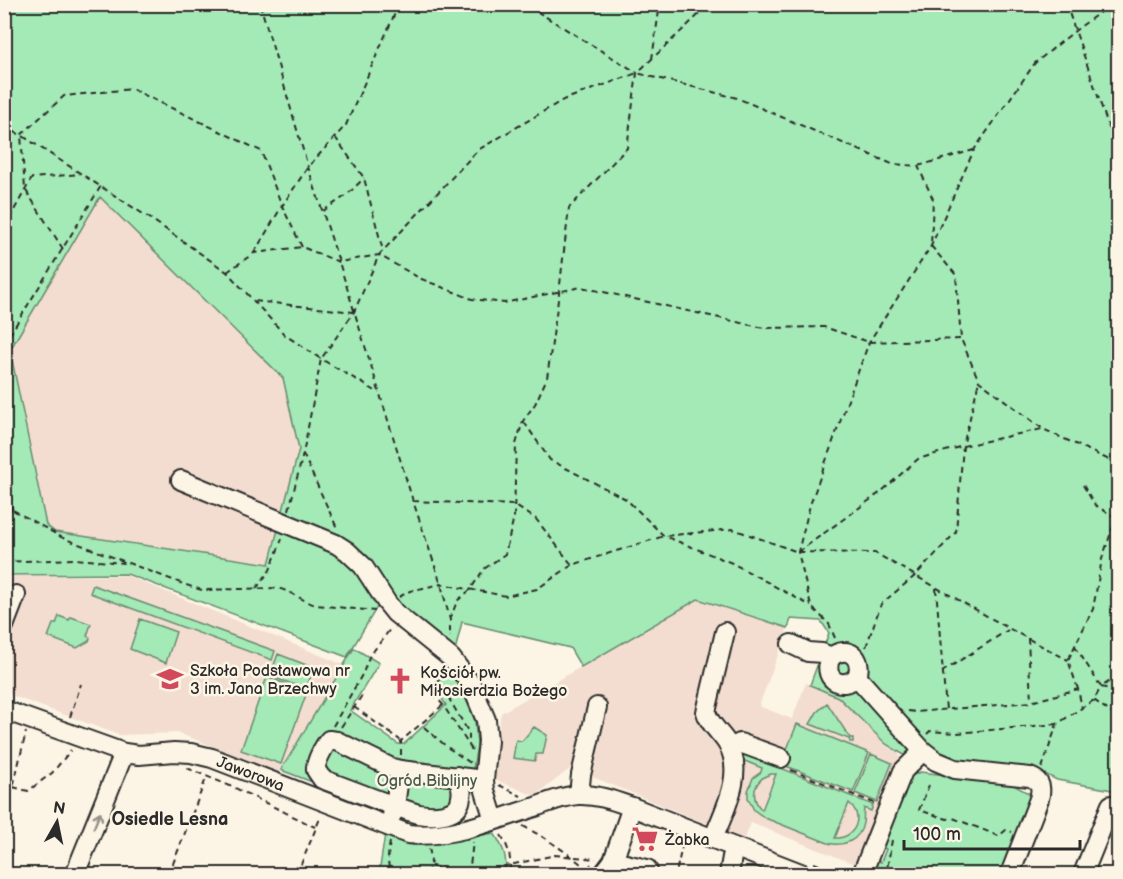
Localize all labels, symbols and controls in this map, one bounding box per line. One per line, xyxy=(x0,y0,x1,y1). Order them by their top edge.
place label: Szkoła Podstawowa nr 3 im. Jana Brzechwy xyxy=(190,662,350,699)
school or university icon: Szkoła Podstawowa nr 3 im. Jana Brzechwy xyxy=(155,664,185,694)
place label: Kościół pw. Miłosierdzia Bożego xyxy=(420,664,567,701)
church icon: Kościół pw. Miłosierdzia Bożego xyxy=(385,666,415,696)
street label: Jaworowa xyxy=(214,753,287,796)
park label: Ogród Biblijny xyxy=(377,772,478,791)
north arrow xyxy=(27,792,87,852)
text: N xyxy=(52,798,67,819)
district label: Osiedle Lesna xyxy=(112,809,228,830)
one-way arrow xyxy=(92,812,103,830)
scale bar xyxy=(904,813,1080,851)
supermarket icon: Żabka xyxy=(630,824,660,854)
text: 100 m xyxy=(913,824,961,845)
place label: Żabka xyxy=(664,829,710,850)

